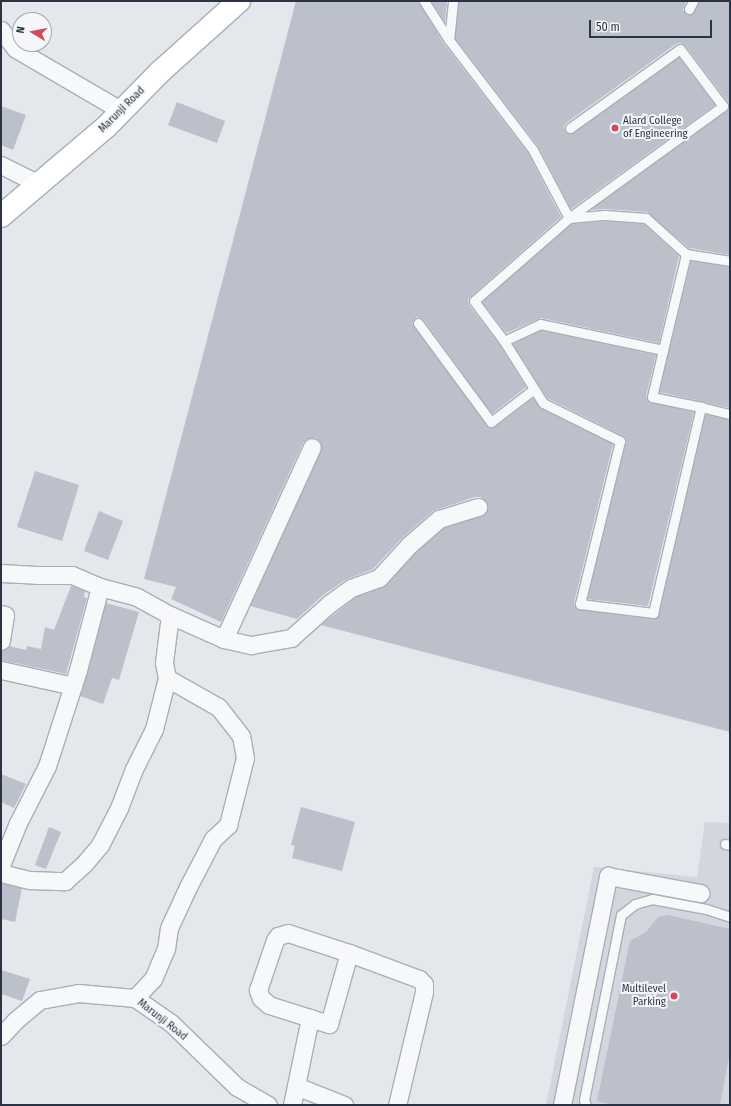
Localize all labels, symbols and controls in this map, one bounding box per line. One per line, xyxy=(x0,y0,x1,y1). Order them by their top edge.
north arrow xyxy=(12,12,52,52)
scale bar xyxy=(591,12,714,38)
text: 50 m xyxy=(596,20,620,34)
text: N xyxy=(14,26,28,34)
street label: Marunji Road xyxy=(96,84,148,136)
place label: Alard College of Engineering xyxy=(623,115,688,141)
marker: Alard College of Engineering xyxy=(610,123,620,133)
place label: Multilevel Parking xyxy=(622,983,666,1009)
marker: Multilevel Parking xyxy=(669,991,679,1001)
street label: Marunji Road xyxy=(134,996,190,1044)

